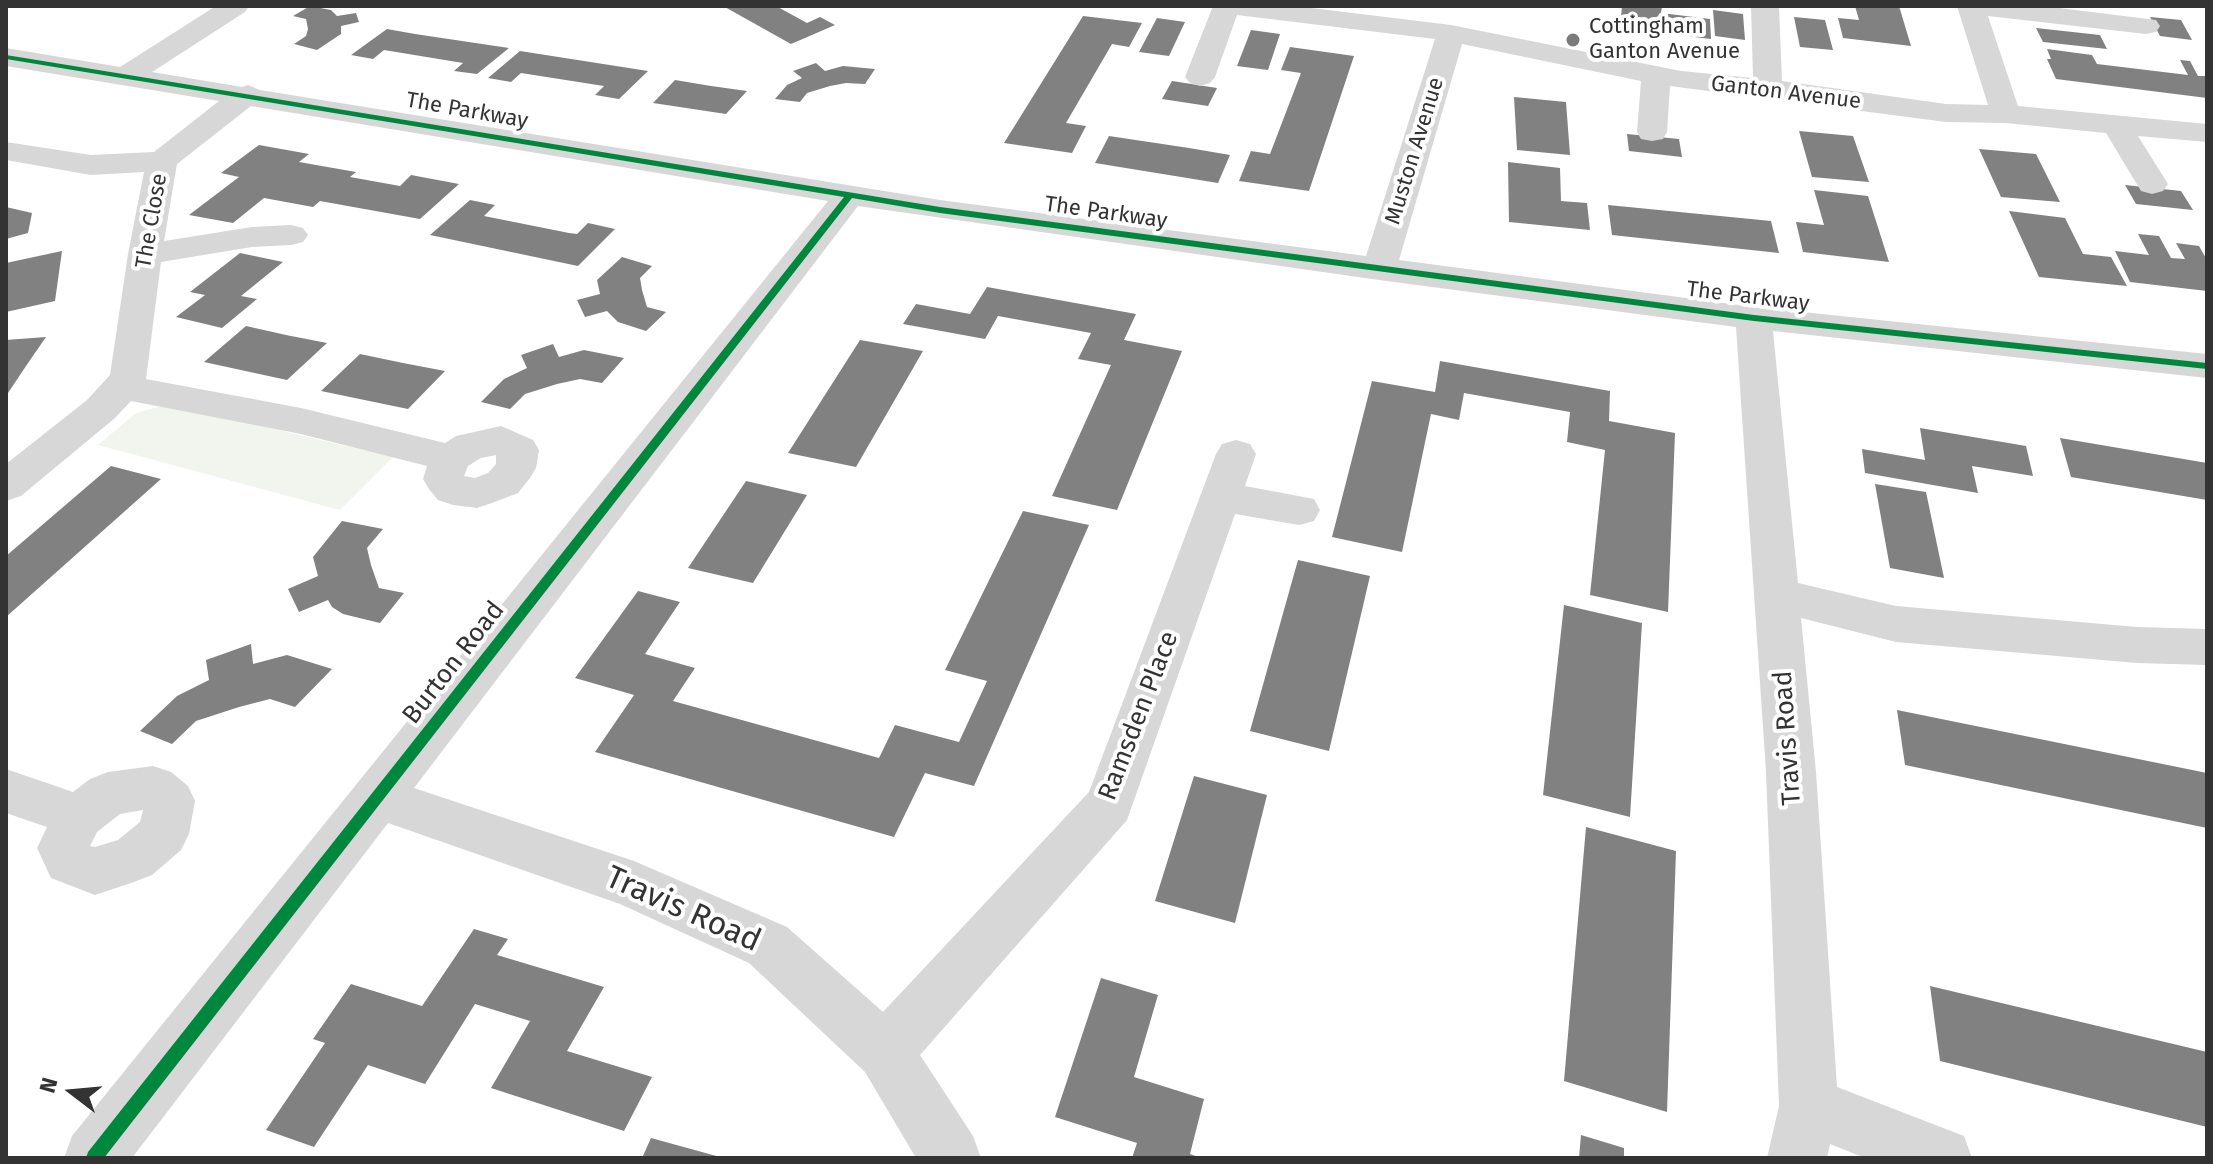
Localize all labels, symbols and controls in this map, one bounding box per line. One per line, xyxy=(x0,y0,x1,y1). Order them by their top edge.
place label: Cottingham Ganton Avenue xyxy=(1589,14,1740,66)
marker: Cottingham Ganton Avenue xyxy=(1564,31,1582,49)
street label: Ganton Avenue xyxy=(1709,71,1863,115)
street label: Muston Avenue xyxy=(1380,74,1450,228)
street label: The Parkway xyxy=(404,87,530,135)
street label: The Close xyxy=(131,172,173,270)
street label: The Parkway xyxy=(1043,191,1169,235)
street label: The Parkway xyxy=(1685,276,1811,318)
street label: Burton Road xyxy=(396,595,512,731)
street label: Ramsden Place xyxy=(1092,627,1186,805)
street label: Travis Road xyxy=(1768,670,1808,806)
street label: Travis Road xyxy=(599,859,767,961)
north arrow xyxy=(32,1052,112,1132)
text: N xyxy=(33,1075,63,1096)

